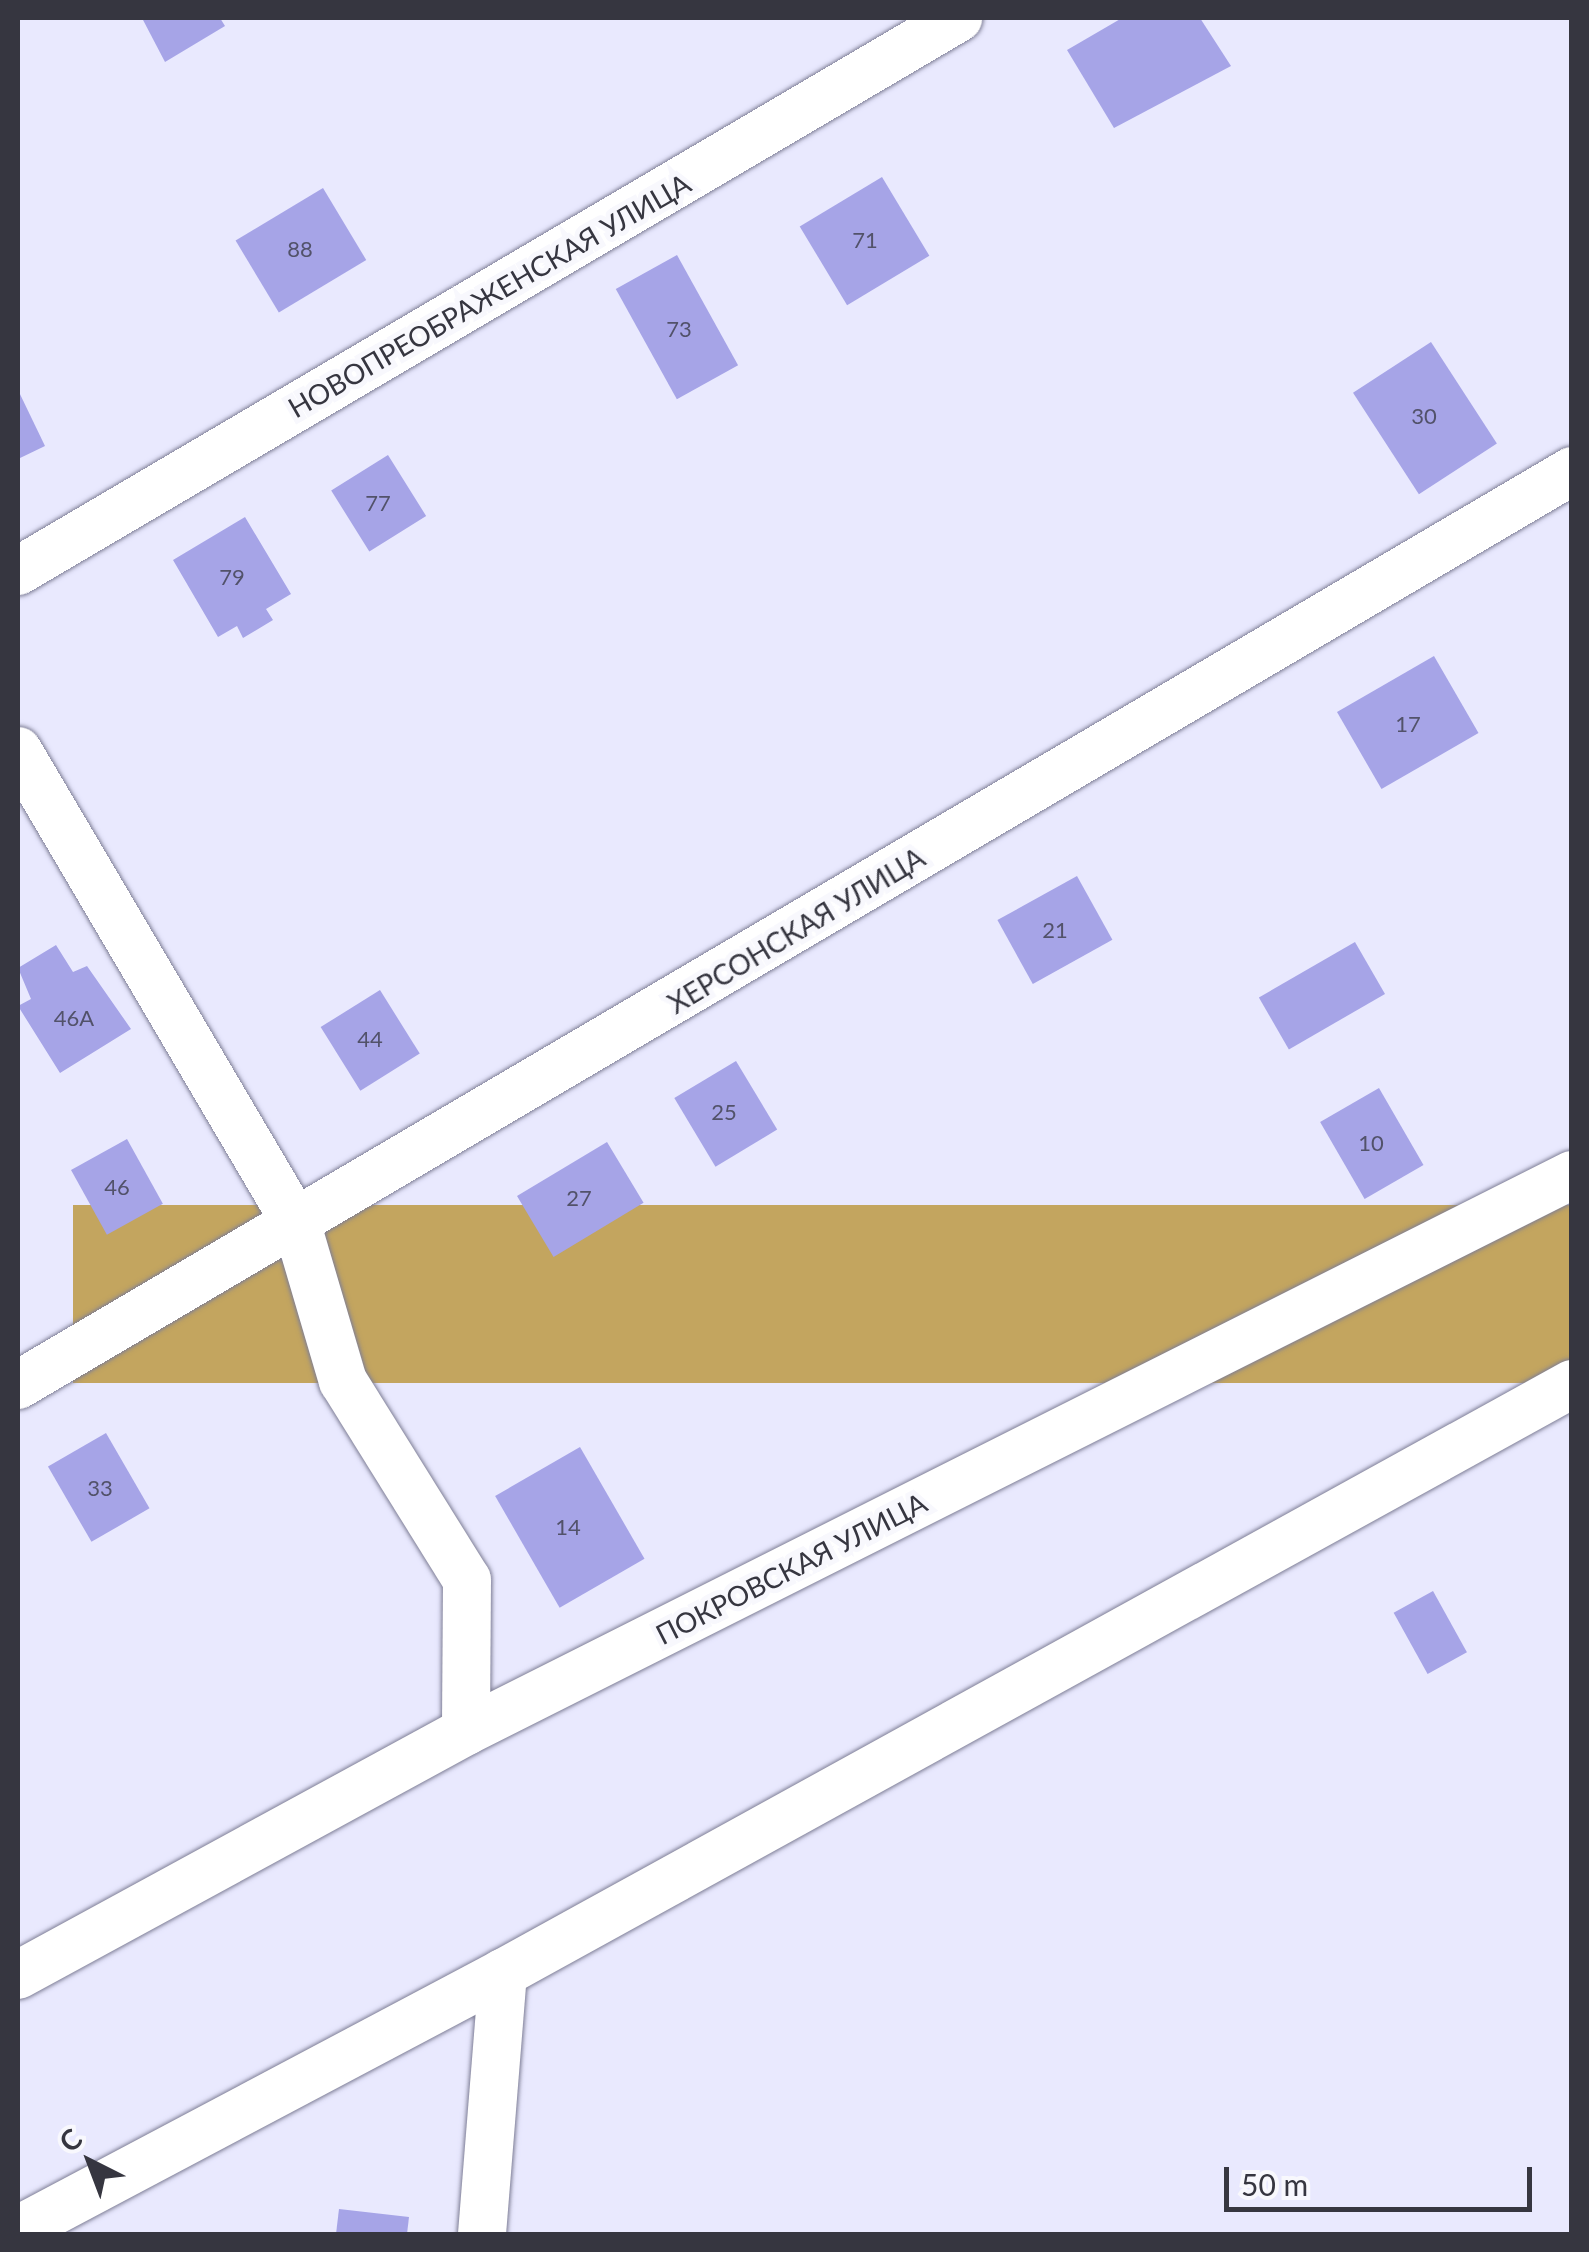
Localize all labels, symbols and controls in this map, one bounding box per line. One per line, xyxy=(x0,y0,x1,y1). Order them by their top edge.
street label: НОВОПРЕОБРАЖЕНСКАЯ УЛИЦА xyxy=(282,166,696,424)
house number: 71 xyxy=(852,227,878,253)
house number: 88 xyxy=(287,236,313,262)
house number: 73 xyxy=(666,316,692,342)
house number: 30 xyxy=(1411,403,1437,429)
house number: 77 xyxy=(365,490,391,516)
house number: 79 xyxy=(219,564,245,590)
house number: 17 xyxy=(1395,711,1421,737)
street label: ХЕРСОНСКАЯ УЛИЦА xyxy=(661,840,931,1020)
house number: 21 xyxy=(1042,917,1068,943)
house number: 46А xyxy=(54,1005,94,1031)
house number: 44 xyxy=(357,1026,383,1052)
house number: 25 xyxy=(711,1099,737,1125)
house number: 10 xyxy=(1358,1130,1384,1156)
house number: 46 xyxy=(104,1174,130,1200)
house number: 27 xyxy=(566,1185,592,1211)
house number: 33 xyxy=(87,1475,113,1501)
street label: ПОКРОВСКАЯ УЛИЦА xyxy=(650,1485,932,1651)
house number: 14 xyxy=(555,1514,581,1540)
north arrow xyxy=(40,2112,140,2212)
text: С xyxy=(52,2121,88,2159)
scale bar xyxy=(1229,2147,1536,2209)
text: 50 m xyxy=(1241,2166,1308,2202)

